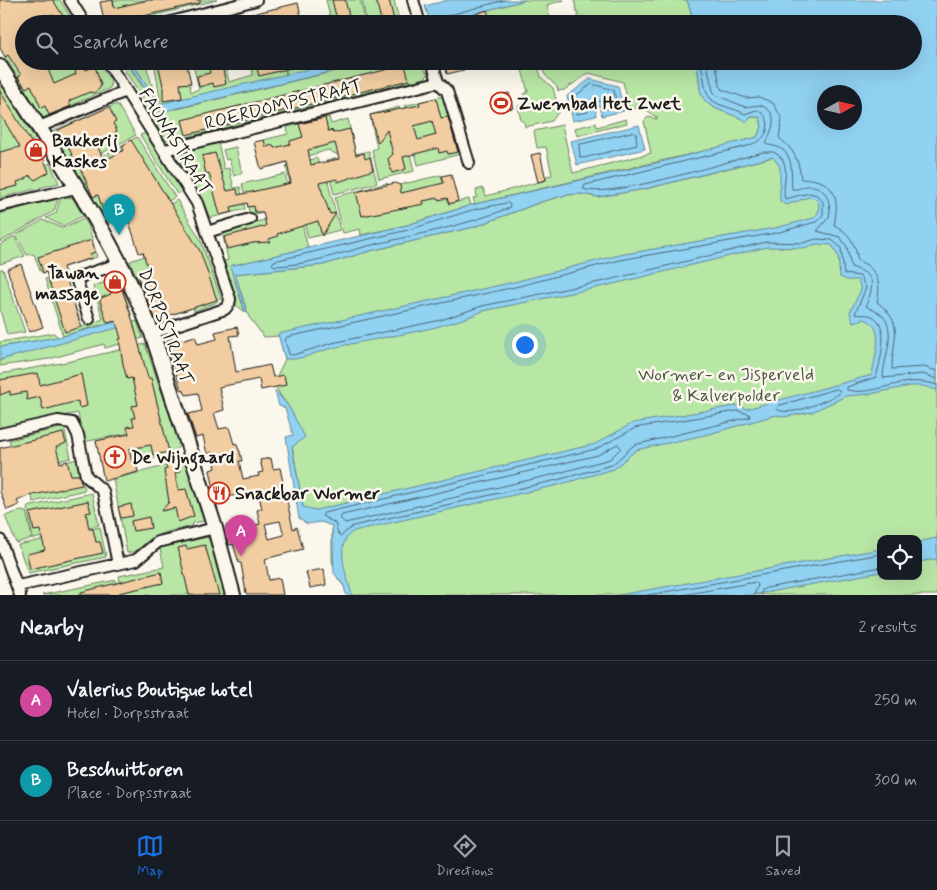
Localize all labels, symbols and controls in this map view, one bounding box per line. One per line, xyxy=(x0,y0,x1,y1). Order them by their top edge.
search box xyxy=(15,15,922,70)
icon: search xyxy=(33,29,61,57)
text: Search here xyxy=(73,30,169,55)
street label: ROERDOMPSTRAAT xyxy=(202,74,364,136)
street label: FAUNASTRAAT xyxy=(133,84,218,199)
north arrow xyxy=(817,85,862,130)
sports icon: Zwembad Het Zwet xyxy=(489,91,513,115)
place label: Zwembad Het Zwet xyxy=(517,92,681,116)
place label: Bakkerij Kaskes xyxy=(52,129,118,174)
shop icon: Bakkerij Kaskes xyxy=(24,138,48,162)
pin: B xyxy=(103,194,135,235)
place label: Tawan massage xyxy=(35,261,100,306)
street label: DORPSSTRAAT xyxy=(132,265,199,389)
shop icon: Tawan massage xyxy=(103,270,127,294)
your location xyxy=(512,332,538,358)
park label: Wormer- en Jisperveld & Kalverpolder xyxy=(638,363,814,408)
church icon: De Wijngaard xyxy=(103,445,127,469)
place label: De Wijngaard xyxy=(131,446,234,472)
restaurant icon: Snackbar Wormer xyxy=(207,481,231,505)
place label: Snackbar Wormer xyxy=(235,482,380,506)
pin: A xyxy=(225,515,257,556)
map controls xyxy=(877,535,922,580)
button: locate xyxy=(877,535,922,580)
text: Nearby xyxy=(20,614,84,642)
text: 2 results xyxy=(859,617,917,638)
text: Valerius Boutique hotel xyxy=(67,678,253,703)
text: A xyxy=(31,690,41,711)
text: 250 m xyxy=(874,690,917,711)
text: Hotel · Dorpsstraat xyxy=(67,703,189,724)
text: Beschuittoren xyxy=(67,758,183,783)
text: B xyxy=(31,770,41,791)
text: 300 m xyxy=(874,770,917,791)
text: Place · Dorpsstraat xyxy=(67,783,192,804)
tab: Map xyxy=(136,832,164,880)
tab: Directions xyxy=(436,832,494,880)
tab: Saved xyxy=(766,832,801,880)

